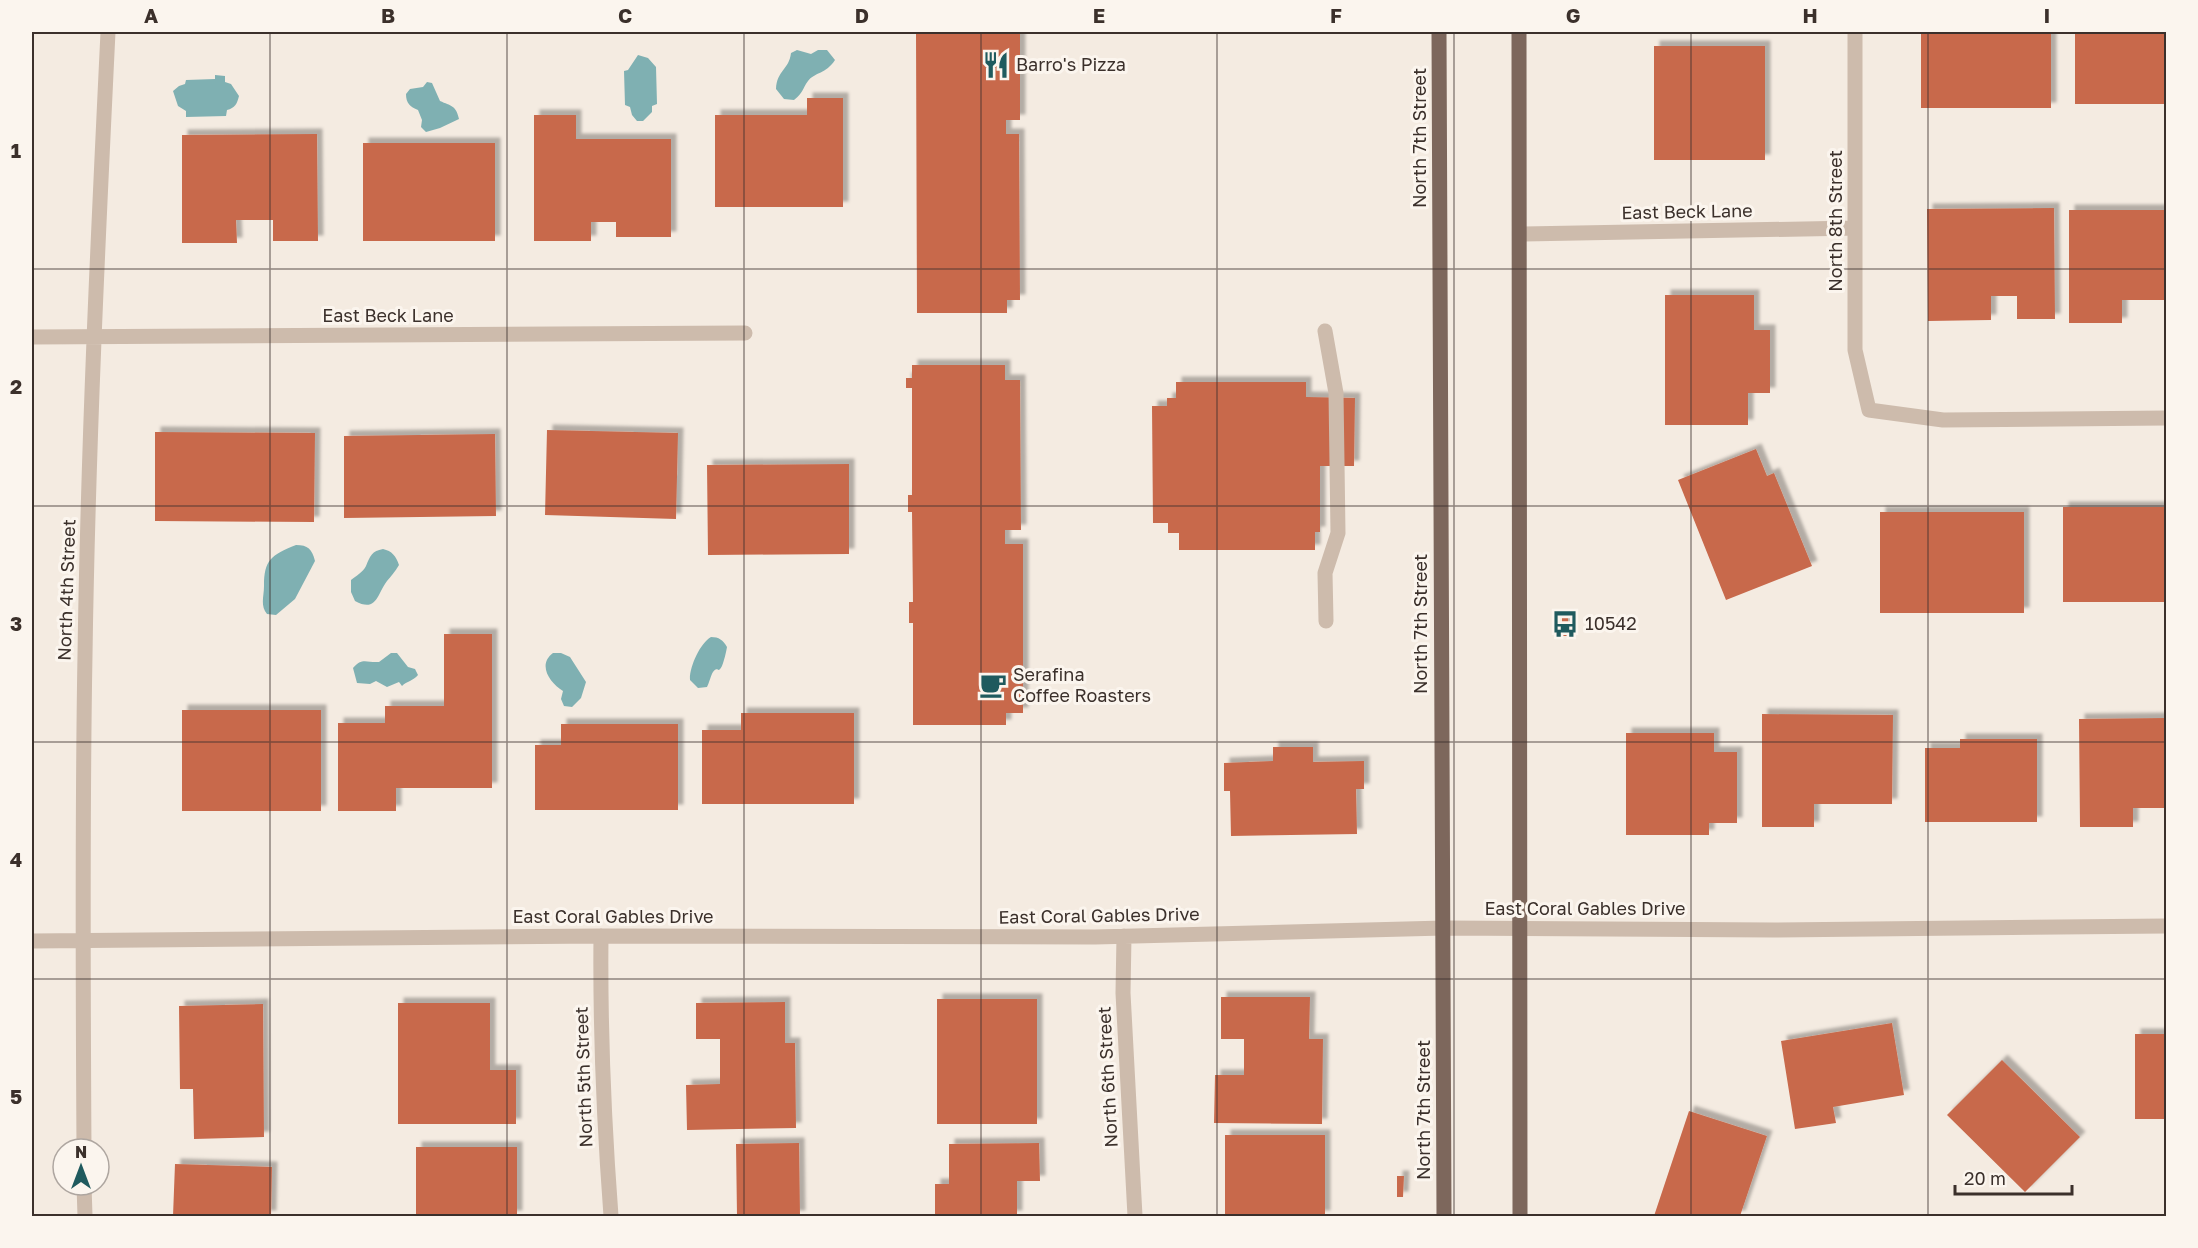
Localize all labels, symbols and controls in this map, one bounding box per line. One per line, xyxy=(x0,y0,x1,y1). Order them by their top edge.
text: A xyxy=(144,3,158,27)
text: B xyxy=(381,3,395,27)
text: C xyxy=(618,3,632,27)
text: D xyxy=(855,3,869,27)
text: E xyxy=(1093,3,1105,27)
text: F xyxy=(1330,3,1342,27)
text: G xyxy=(1566,3,1580,27)
text: H xyxy=(1802,3,1818,27)
text: I xyxy=(2044,3,2050,27)
restaurant icon: Barro's Pizza xyxy=(981,50,1011,80)
place label: Barro's Pizza xyxy=(1016,53,1126,75)
street label: North 7th Street xyxy=(1408,68,1430,208)
text: 1 xyxy=(11,138,21,162)
street label: North 8th Street xyxy=(1824,150,1846,292)
street label: East Beck Lane xyxy=(1621,199,1753,223)
street label: East Beck Lane xyxy=(322,304,454,326)
text: 2 xyxy=(10,374,22,398)
street label: North 4th Street xyxy=(53,519,79,661)
street label: North 7th Street xyxy=(1409,554,1431,694)
bus stop icon: 10542 xyxy=(1550,609,1580,639)
text: 3 xyxy=(10,611,22,635)
place label: 10542 xyxy=(1585,612,1637,634)
place label: Serafina Coffee Roasters xyxy=(1013,663,1151,706)
cafe icon: Serafina Coffee Roasters xyxy=(978,670,1008,700)
text: 4 xyxy=(10,847,22,871)
street label: East Coral Gables Drive xyxy=(1484,897,1686,919)
street label: East Coral Gables Drive xyxy=(998,902,1200,928)
street label: East Coral Gables Drive xyxy=(512,905,714,927)
street label: North 5th Street xyxy=(570,1006,596,1148)
street label: North 6th Street xyxy=(1092,1006,1122,1148)
street label: North 7th Street xyxy=(1412,1040,1434,1180)
text: 5 xyxy=(10,1084,22,1108)
north arrow xyxy=(51,1137,111,1197)
text: N xyxy=(75,1142,87,1162)
scale bar xyxy=(1955,1158,2072,1196)
text: 20 m xyxy=(1964,1167,2006,1189)

